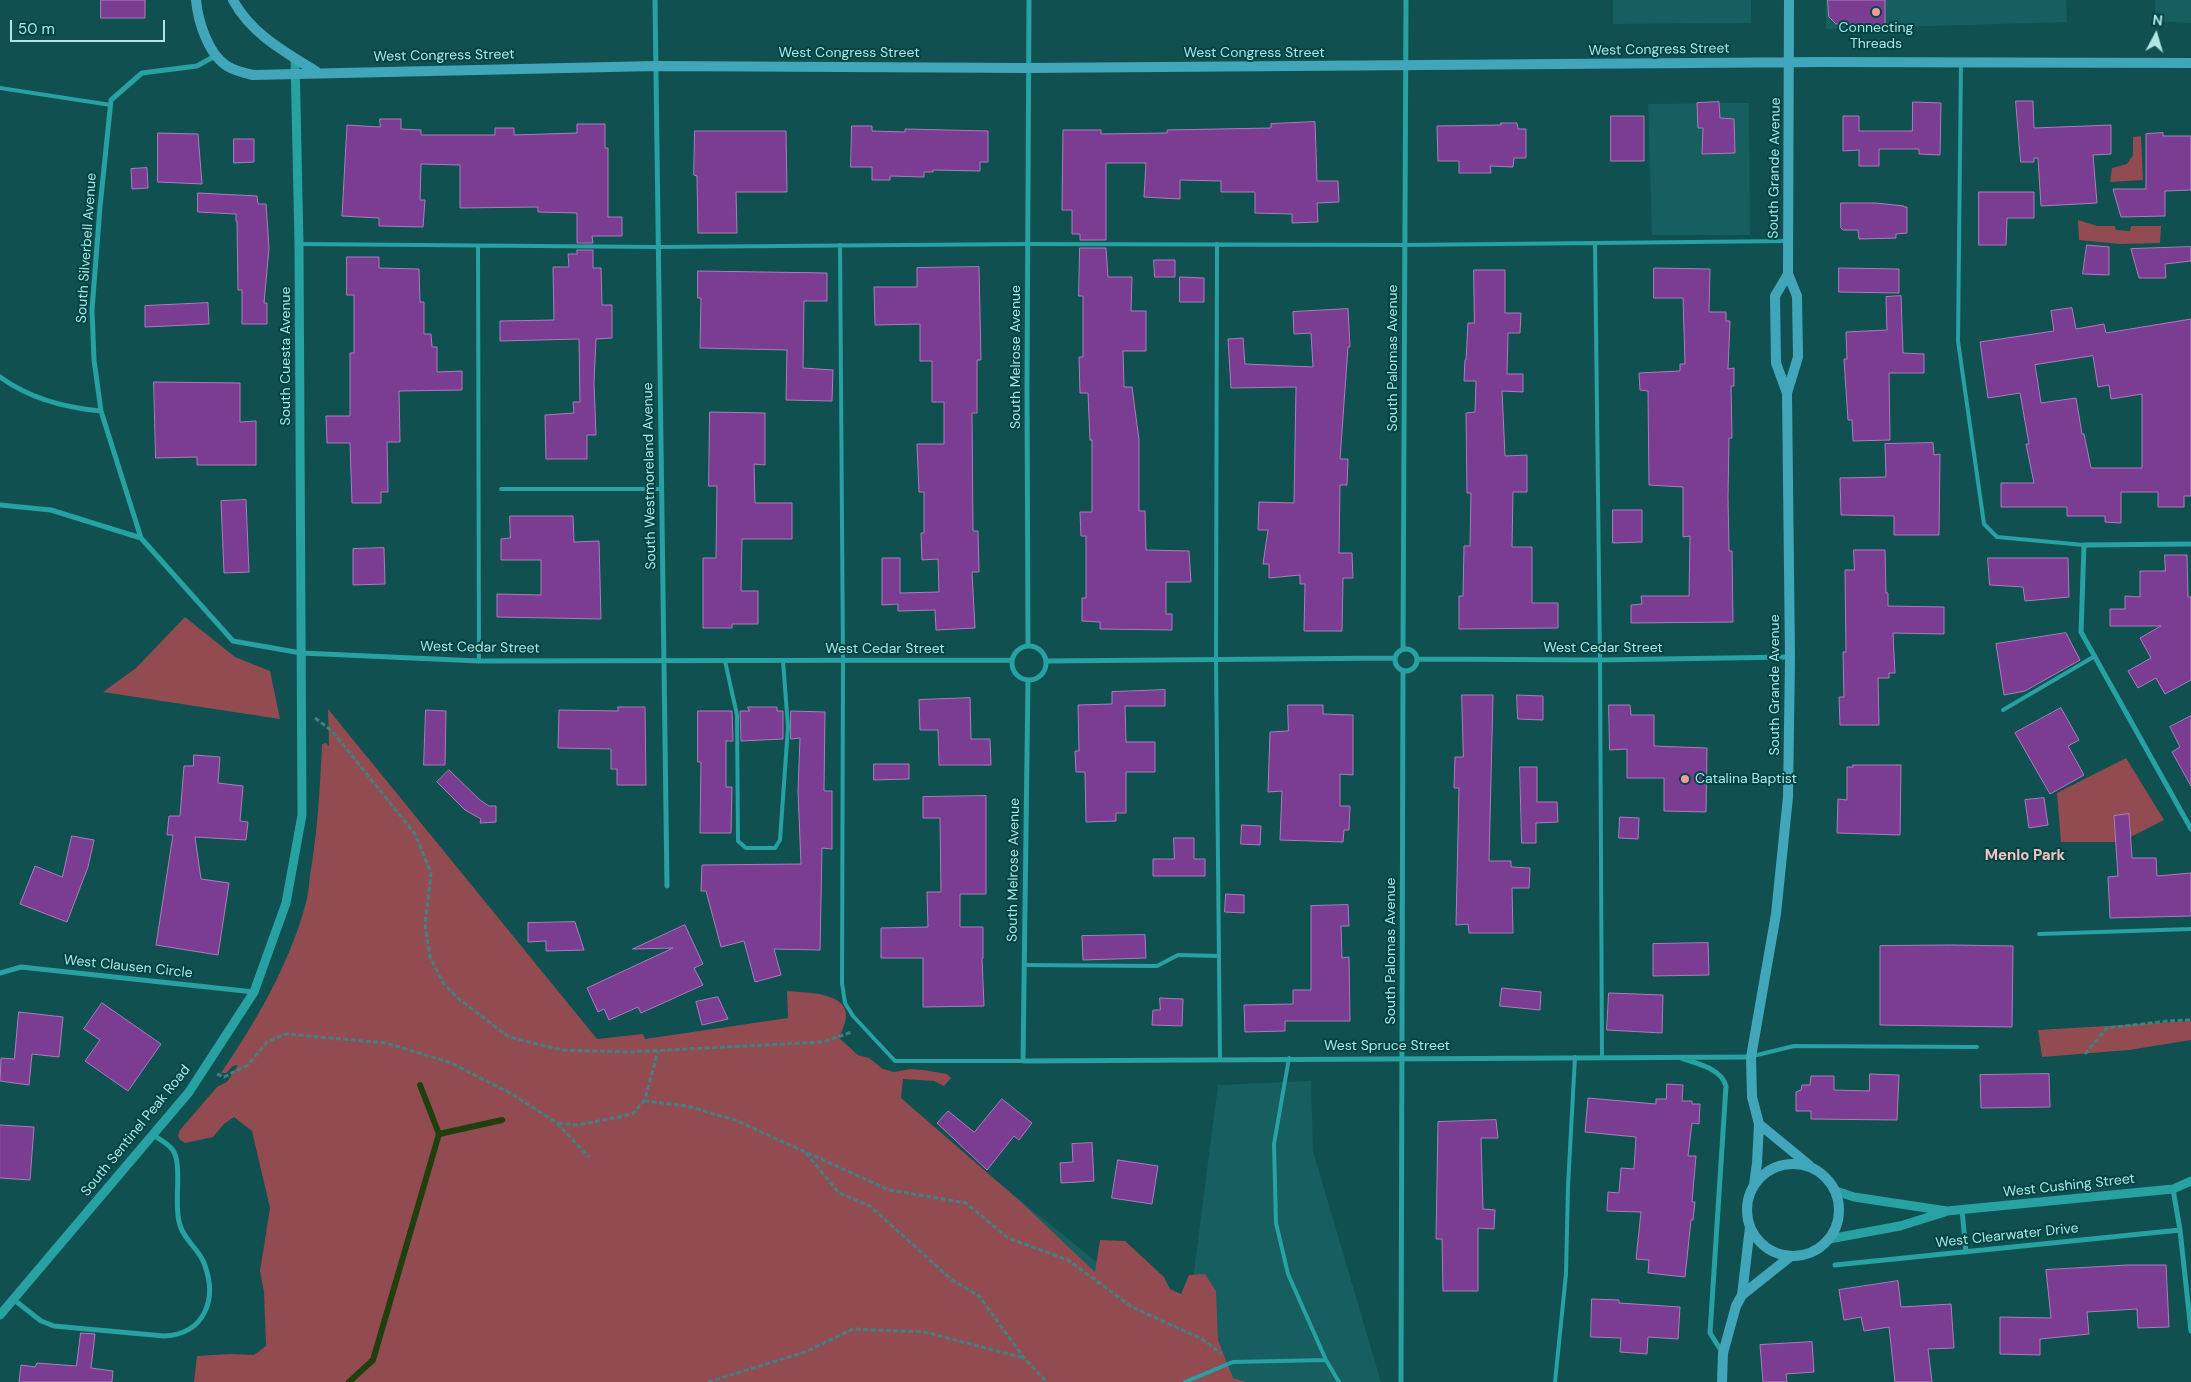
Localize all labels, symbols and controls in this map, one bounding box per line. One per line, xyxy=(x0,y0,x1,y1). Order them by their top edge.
marker: Connecting Threads xyxy=(1870,6,1882,18)
scale bar xyxy=(12,10,168,42)
north arrow xyxy=(2131,10,2181,60)
text: N xyxy=(2152,11,2164,30)
text: 50 m xyxy=(18,19,55,39)
place label: Connecting Threads xyxy=(1839,20,1913,52)
street label: West Congress Street xyxy=(1588,40,1730,60)
street label: West Congress Street xyxy=(778,45,920,61)
street label: West Congress Street xyxy=(1183,45,1325,61)
street label: West Congress Street xyxy=(373,46,515,66)
street label: South Grande Avenue xyxy=(1765,97,1785,239)
street label: South Silverbell Avenue xyxy=(73,172,101,324)
street label: South Melrose Avenue xyxy=(1008,285,1024,429)
street label: South Palomas Avenue xyxy=(1385,285,1401,431)
street label: South Cuesta Avenue xyxy=(278,287,294,425)
street label: South Westmoreland Avenue xyxy=(640,382,660,570)
street label: South Grande Avenue xyxy=(1767,614,1783,756)
street label: West Cedar Street xyxy=(420,639,540,657)
street label: West Cedar Street xyxy=(1543,640,1663,656)
street label: West Cedar Street xyxy=(825,641,945,657)
place label: Catalina Baptist xyxy=(1695,771,1797,787)
marker: Catalina Baptist xyxy=(1679,773,1691,785)
street label: South Melrose Avenue xyxy=(1004,798,1024,942)
district label: Menlo Park xyxy=(1985,847,2065,865)
street label: South Palomas Avenue xyxy=(1383,878,1399,1024)
street label: West Clausen Circle xyxy=(63,952,193,982)
street label: West Spruce Street xyxy=(1324,1038,1450,1054)
street label: South Sentinel Peak Road xyxy=(78,1062,194,1200)
street label: West Cushing Street xyxy=(2002,1171,2136,1201)
street label: West Clearwater Drive xyxy=(1935,1220,2079,1252)

